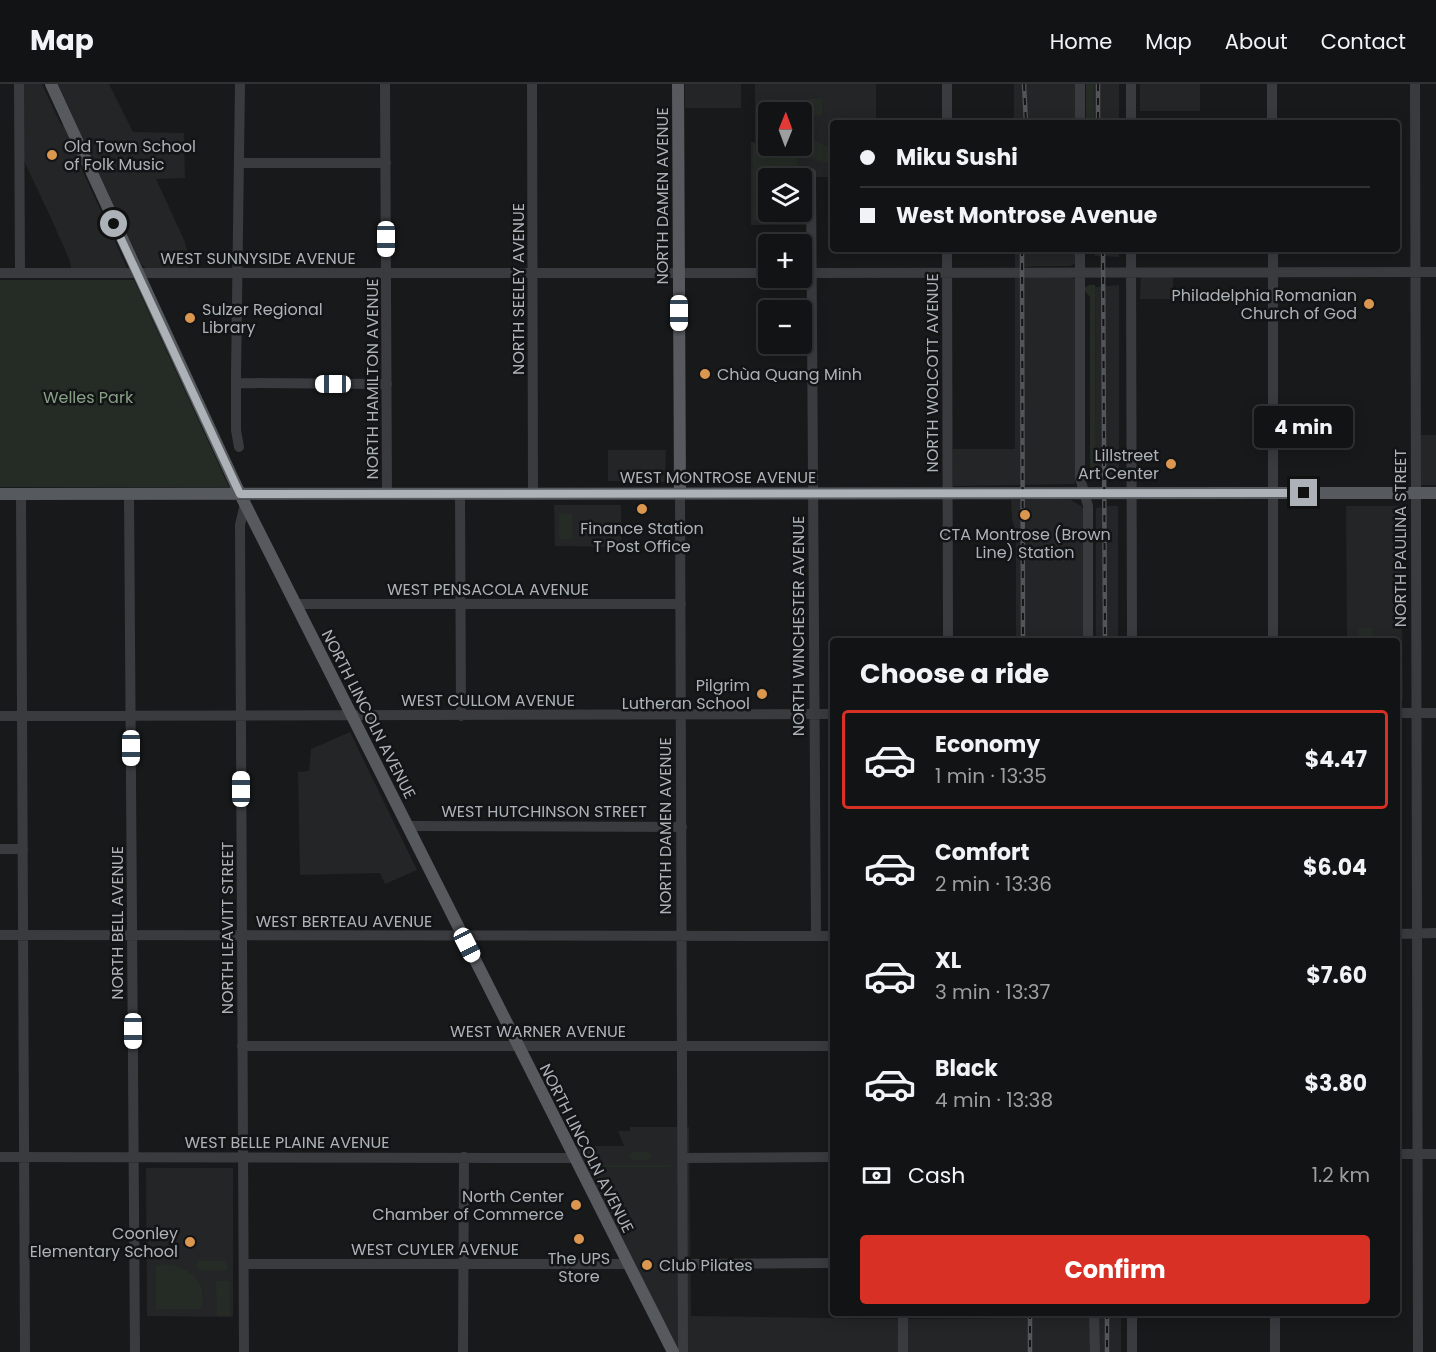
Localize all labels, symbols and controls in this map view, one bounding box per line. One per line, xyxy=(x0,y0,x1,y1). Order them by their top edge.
text: Map xyxy=(30,21,94,60)
text: Home xyxy=(1050,27,1112,56)
text: Map xyxy=(1145,27,1192,56)
text: About xyxy=(1225,27,1288,56)
text: Contact xyxy=(1321,27,1406,56)
north arrow xyxy=(758,102,812,156)
map controls xyxy=(758,102,812,354)
street label: NORTH DAMEN AVENUE xyxy=(651,107,674,285)
place label: Old Town School of Folk Music xyxy=(64,135,196,176)
text: Miku Sushi xyxy=(896,142,1018,173)
marker: Old Town School of Folk Music xyxy=(45,148,59,162)
button: layers xyxy=(758,168,812,222)
text: West Montrose Avenue xyxy=(896,200,1157,231)
street label: NORTH SEELEY AVENUE xyxy=(507,203,530,375)
route start xyxy=(100,210,127,237)
car xyxy=(377,221,395,257)
button: + xyxy=(758,234,812,288)
street label: WEST SUNNYSIDE AVENUE xyxy=(160,247,356,270)
street label: NORTH WOLCOTT AVENUE xyxy=(921,273,944,473)
street label: NORTH HAMILTON AVENUE xyxy=(361,279,384,479)
place label: Philadelphia Romanian Church of God xyxy=(1172,284,1357,325)
car xyxy=(670,295,688,331)
marker: Philadelphia Romanian Church of God xyxy=(1362,297,1376,311)
place label: Sulzer Regional Library xyxy=(202,298,323,339)
button: − xyxy=(758,300,812,354)
marker: Sulzer Regional Library xyxy=(183,311,197,325)
place label: Chùa Quang Minh xyxy=(717,363,862,386)
marker: Chùa Quang Minh xyxy=(698,367,712,381)
car xyxy=(315,375,351,393)
park label: Welles Park xyxy=(43,386,134,409)
callout: 4 min xyxy=(1254,406,1354,448)
text: 4 min xyxy=(1274,413,1333,441)
place label: Lillstreet Art Center xyxy=(1078,444,1159,485)
street label: NORTH PAULINA STREET xyxy=(1389,448,1412,627)
marker: Lillstreet Art Center xyxy=(1164,457,1178,471)
street label: WEST MONTROSE AVENUE xyxy=(620,466,816,489)
route end xyxy=(1290,479,1317,506)
marker: Finance Station T Post Office xyxy=(635,502,649,516)
marker: CTA Montrose (Brown Line) Station xyxy=(1018,508,1032,522)
street label: NORTH WINCHESTER AVENUE xyxy=(787,516,810,736)
place label: Finance Station T Post Office xyxy=(580,517,704,558)
place label: CTA Montrose (Brown Line) Station xyxy=(939,523,1111,564)
street label: WEST PENSACOLA AVENUE xyxy=(387,578,589,601)
street label: NORTH LINCOLN AVENUE xyxy=(316,626,421,803)
text: Choose a ride xyxy=(860,655,1049,692)
place label: Pilgrim Lutheran School xyxy=(622,674,750,715)
marker: Pilgrim Lutheran School xyxy=(755,687,769,701)
street label: WEST CULLOM AVENUE xyxy=(401,689,575,712)
text: Economy xyxy=(935,729,1040,760)
car xyxy=(122,730,140,766)
icon: car xyxy=(863,733,917,787)
street label: NORTH DAMEN AVENUE xyxy=(654,737,677,915)
text: $4.47 xyxy=(1305,744,1367,775)
text: 1 min · 13:35 xyxy=(935,762,1047,790)
car xyxy=(232,771,250,807)
street label: WEST HUTCHINSON STREET xyxy=(441,800,647,823)
text: Comfort xyxy=(935,837,1029,868)
street label: NORTH LEAVITT STREET xyxy=(216,841,239,1014)
icon: car xyxy=(863,841,917,895)
street label: NORTH BELL AVENUE xyxy=(106,846,129,1000)
text: $6.04 xyxy=(1303,852,1367,883)
text: 2 min · 13:36 xyxy=(935,870,1052,898)
street label: WEST BERTEAU AVENUE xyxy=(256,910,432,933)
car xyxy=(451,925,483,965)
text: XL xyxy=(935,945,961,976)
icon: car xyxy=(863,949,917,1003)
text: $7.60 xyxy=(1306,960,1367,991)
text: 3 min · 13:37 xyxy=(935,978,1051,1006)
car xyxy=(124,1013,142,1049)
street label: WEST WARNER AVENUE xyxy=(450,1020,626,1043)
text: Black xyxy=(935,1053,998,1084)
icon: car xyxy=(863,1057,917,1111)
street label: NORTH LINCOLN AVENUE xyxy=(534,1060,639,1237)
text: $3.80 xyxy=(1304,1068,1367,1099)
text: 4 min · 13:38 xyxy=(935,1086,1053,1114)
street label: WEST BELLE PLAINE AVENUE xyxy=(184,1131,390,1154)
icon: cash xyxy=(860,1159,893,1192)
text: Cash xyxy=(908,1160,965,1191)
text: 1.2 km xyxy=(1312,1161,1370,1189)
place label: North Center Chamber of Commerce xyxy=(372,1185,564,1226)
marker: North Center Chamber of Commerce xyxy=(569,1198,583,1212)
place label: Coonley Elementary School xyxy=(30,1222,178,1263)
marker: The UPS Store xyxy=(572,1232,586,1246)
marker: Coonley Elementary School xyxy=(183,1235,197,1249)
button: Confirm xyxy=(860,1235,1370,1304)
street label: WEST CUYLER AVENUE xyxy=(351,1238,519,1261)
place label: The UPS Store xyxy=(548,1247,610,1288)
place label: Club Pilates xyxy=(659,1254,753,1277)
marker: Club Pilates xyxy=(640,1258,654,1272)

